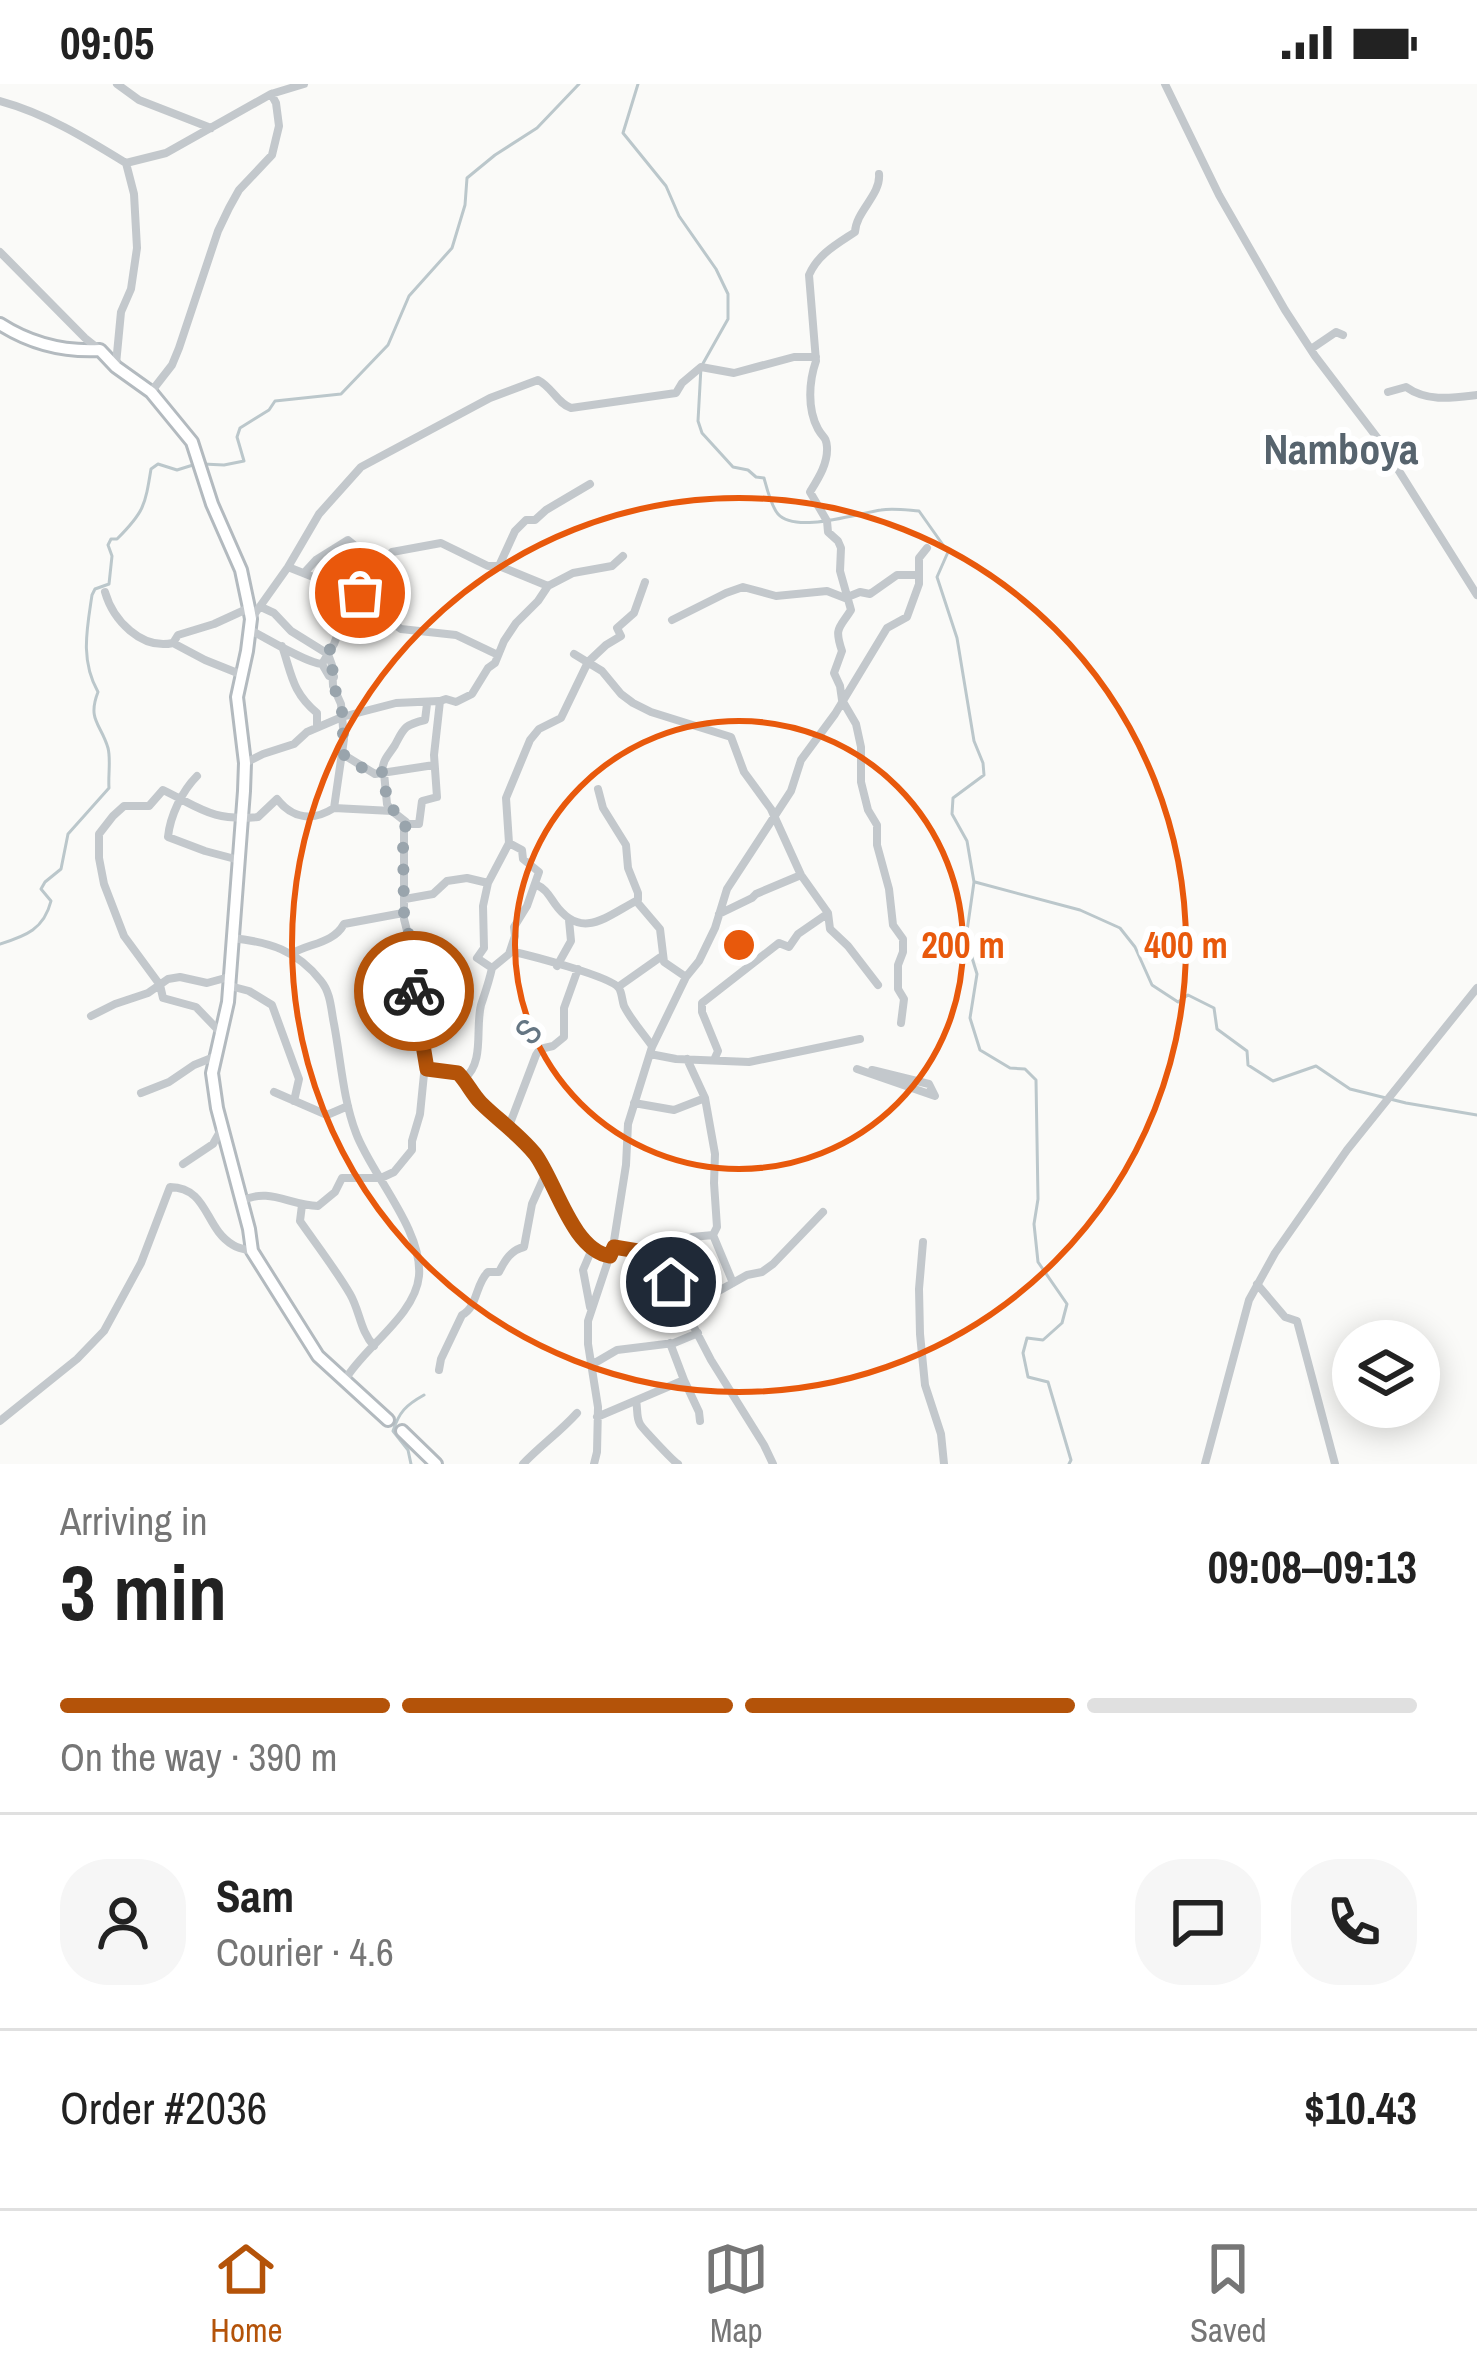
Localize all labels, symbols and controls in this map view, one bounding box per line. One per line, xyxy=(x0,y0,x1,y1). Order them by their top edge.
text: 09:05 xyxy=(60,12,154,73)
district label: Namboya xyxy=(1263,421,1419,477)
pin xyxy=(309,542,411,644)
icon: bag xyxy=(327,560,393,626)
text: 200 m xyxy=(921,921,1005,969)
text: 400 m xyxy=(1144,921,1228,969)
centre of rings xyxy=(718,924,760,966)
courier xyxy=(354,931,474,1051)
icon: bike xyxy=(381,958,447,1024)
street label: S xyxy=(503,1008,553,1054)
pin xyxy=(620,1231,722,1333)
icon: home xyxy=(638,1249,704,1315)
map controls xyxy=(1332,1320,1440,1428)
button: layers xyxy=(1332,1320,1440,1428)
text: Arriving in xyxy=(60,1495,208,1547)
text: 09:08–09:13 xyxy=(1208,1536,1417,1597)
text: 3 min xyxy=(60,1539,227,1644)
text: On the way · 390 m xyxy=(60,1731,337,1783)
button: person xyxy=(60,1859,186,1985)
button: chat xyxy=(1135,1859,1261,1985)
button: phone xyxy=(1291,1859,1417,1985)
text: Sam xyxy=(216,1865,294,1926)
text: Courier · 4.6 xyxy=(216,1926,394,1978)
text: Order #2036 xyxy=(60,2077,267,2138)
text: $10.43 xyxy=(1304,2077,1417,2138)
tab: Home xyxy=(210,2236,283,2352)
tab: Map xyxy=(703,2236,769,2352)
tab: Saved xyxy=(1190,2236,1267,2352)

